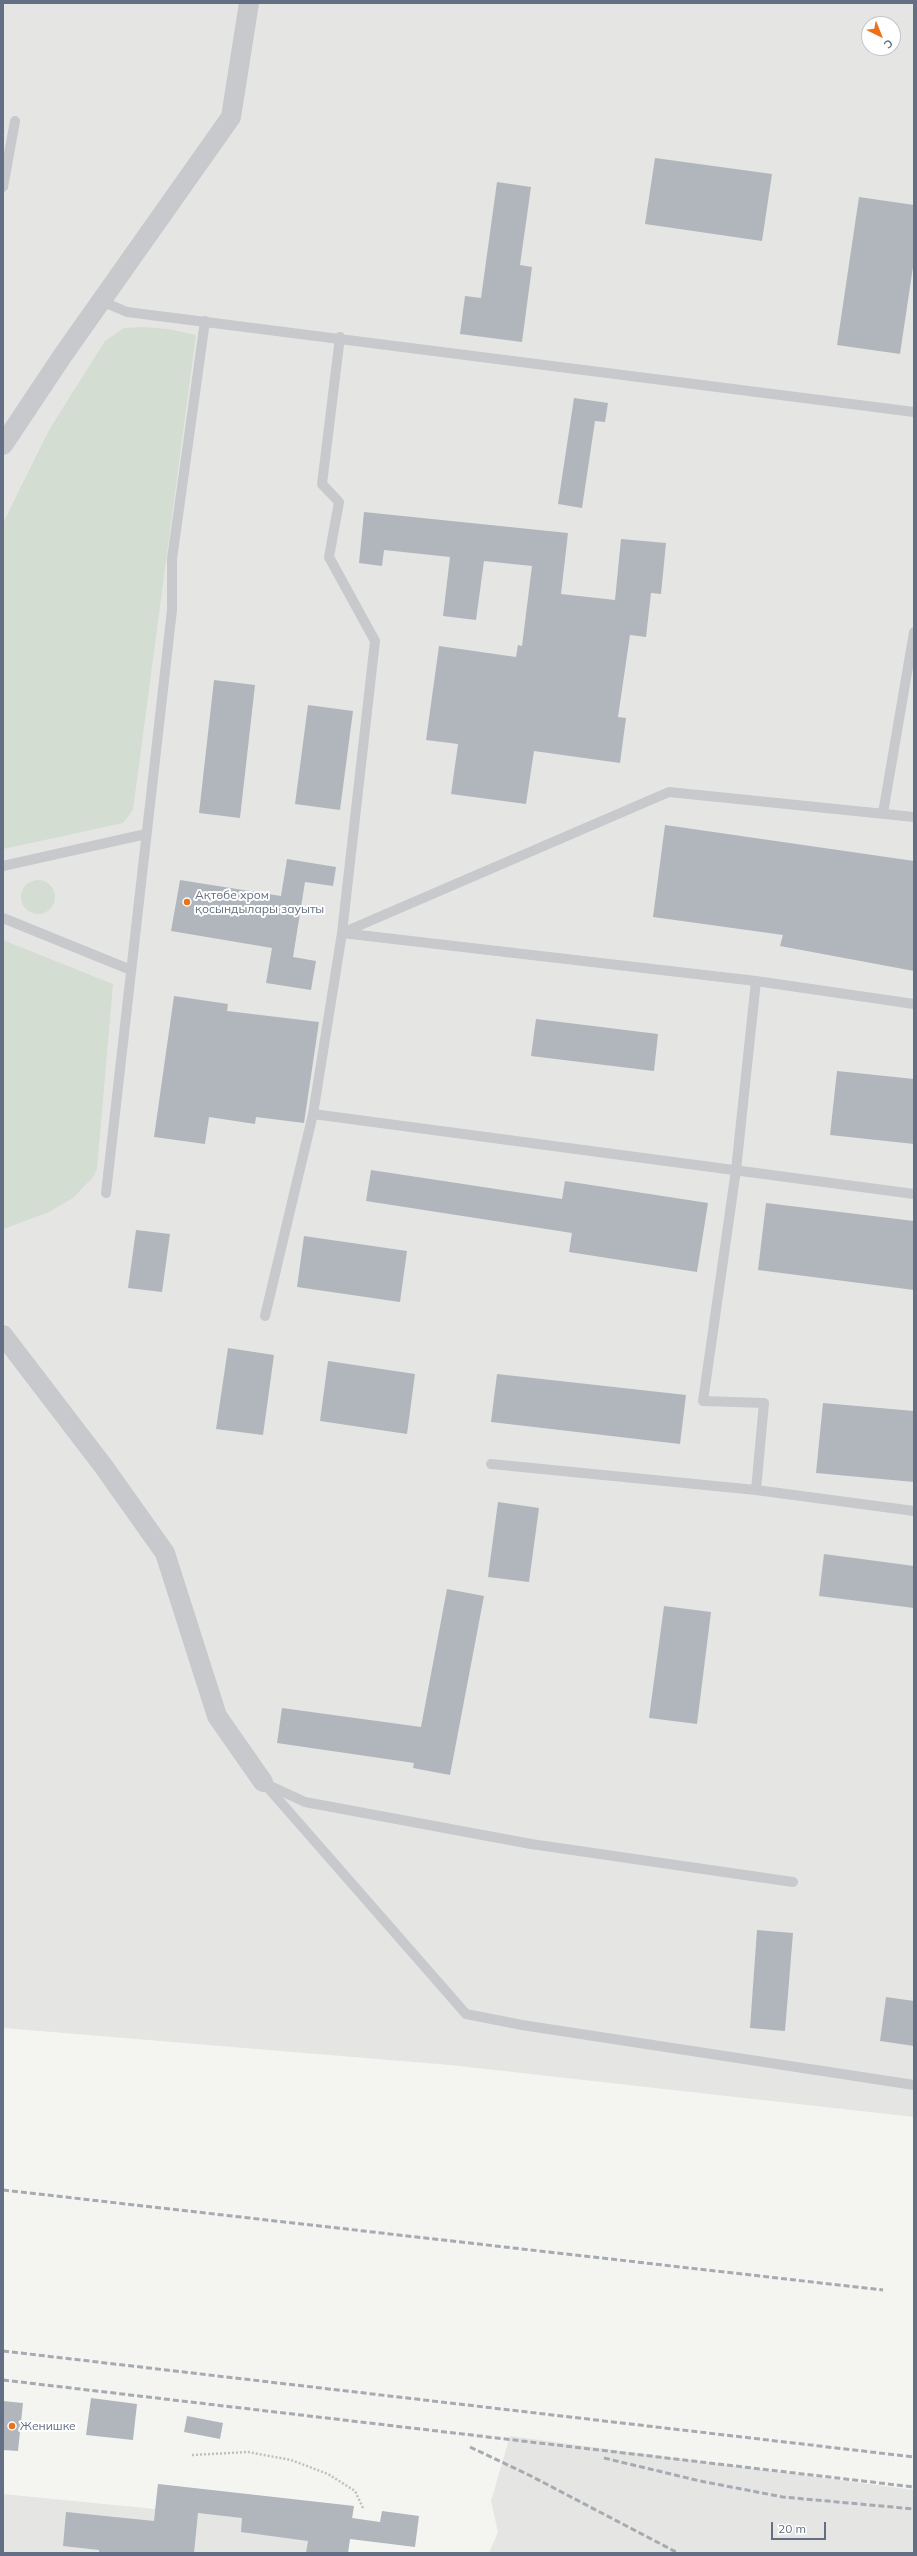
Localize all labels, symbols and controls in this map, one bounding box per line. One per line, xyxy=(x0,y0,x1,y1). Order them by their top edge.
north arrow xyxy=(861,16,901,56)
text: С xyxy=(881,36,896,52)
place label: Ақтөбе хром қосындылары зауыты xyxy=(195,888,324,916)
marker: Ақтөбе хром қосындылары зауыты xyxy=(182,897,192,907)
place label: Женишке xyxy=(20,2419,76,2433)
marker: Женишке xyxy=(7,2421,17,2431)
scale bar xyxy=(773,2514,828,2540)
text: 20 m xyxy=(778,2521,806,2536)

